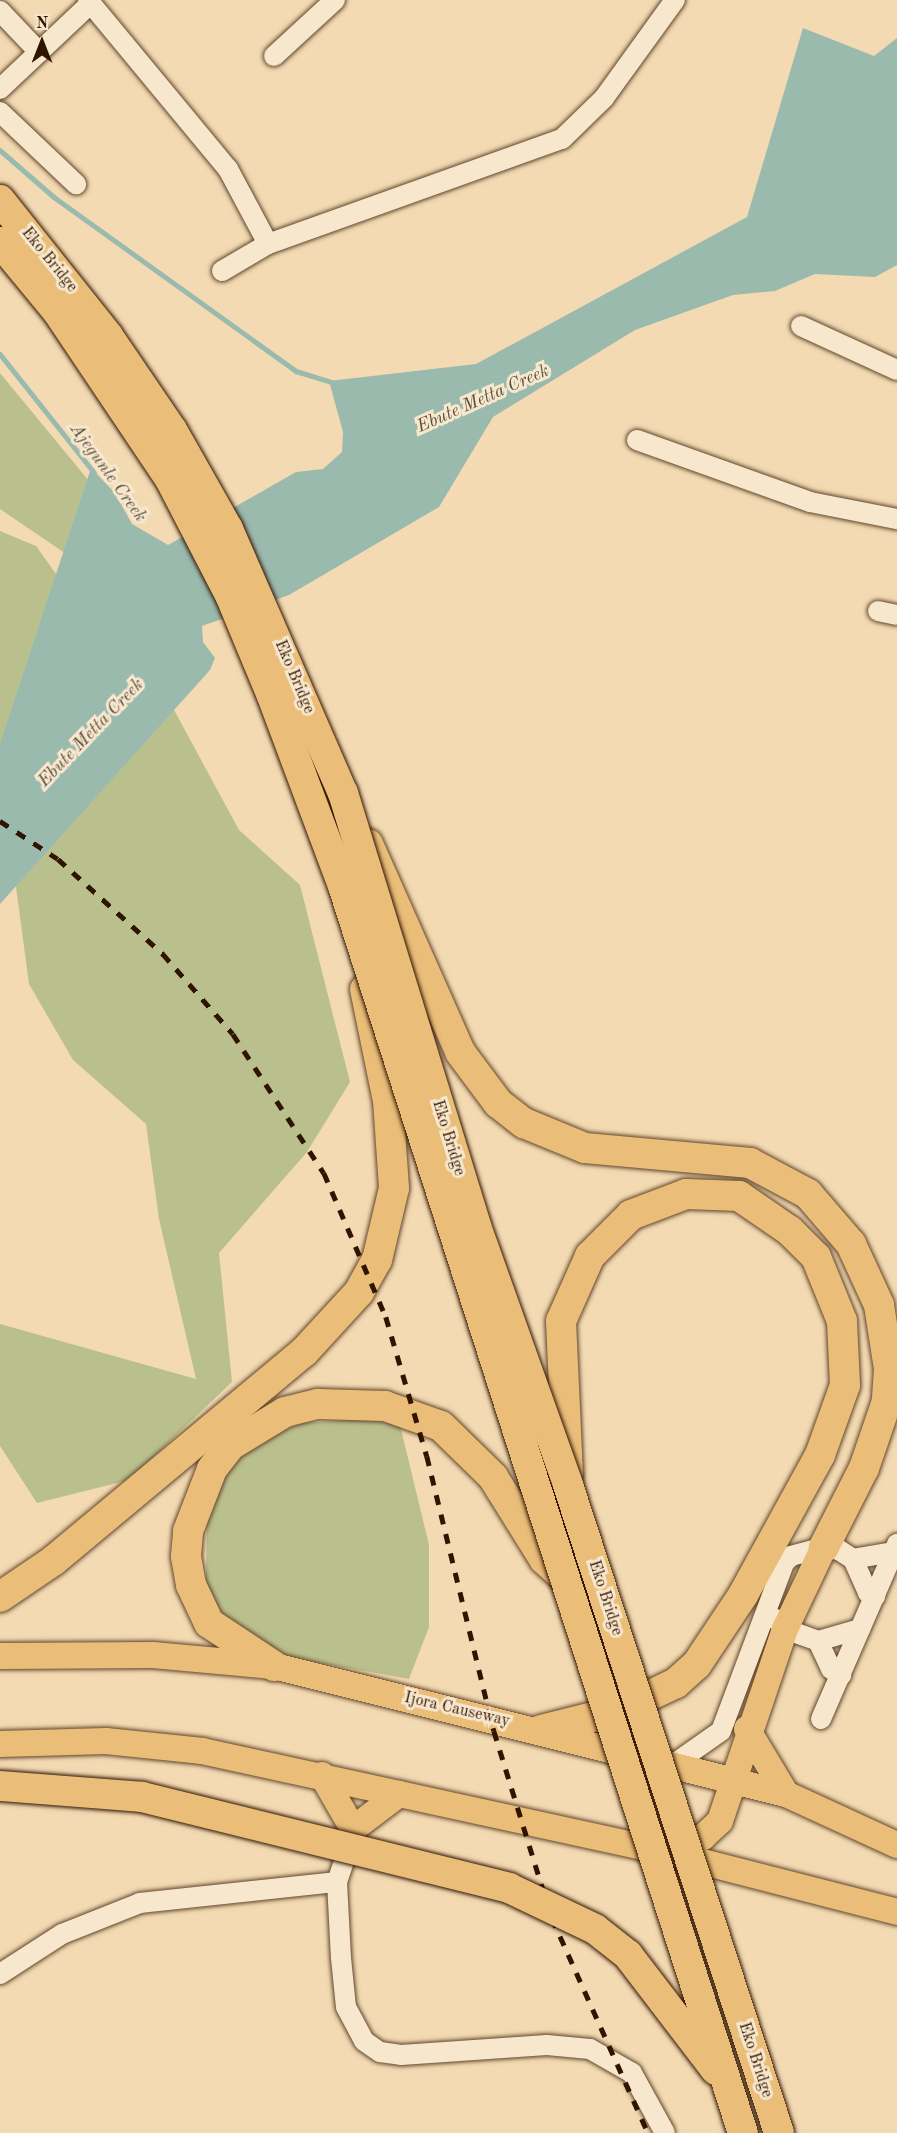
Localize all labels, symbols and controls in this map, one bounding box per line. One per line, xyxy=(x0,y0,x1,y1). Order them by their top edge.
north arrow xyxy=(12,12,72,72)
text: N xyxy=(36,16,48,32)
street label: Eko Bridge xyxy=(17,224,81,296)
water label: Ebute Metta Creek xyxy=(413,360,553,438)
water label: Ajegunle Creek xyxy=(65,419,151,527)
street label: Eko Bridge xyxy=(270,637,318,717)
water label: Ebute Metta Creek xyxy=(34,674,148,792)
street label: Eko Bridge xyxy=(427,1098,469,1178)
street label: Eko Bridge xyxy=(584,1558,626,1638)
street label: Ijora Causeway xyxy=(402,1689,512,1731)
street label: Eko Bridge xyxy=(734,2020,776,2100)

